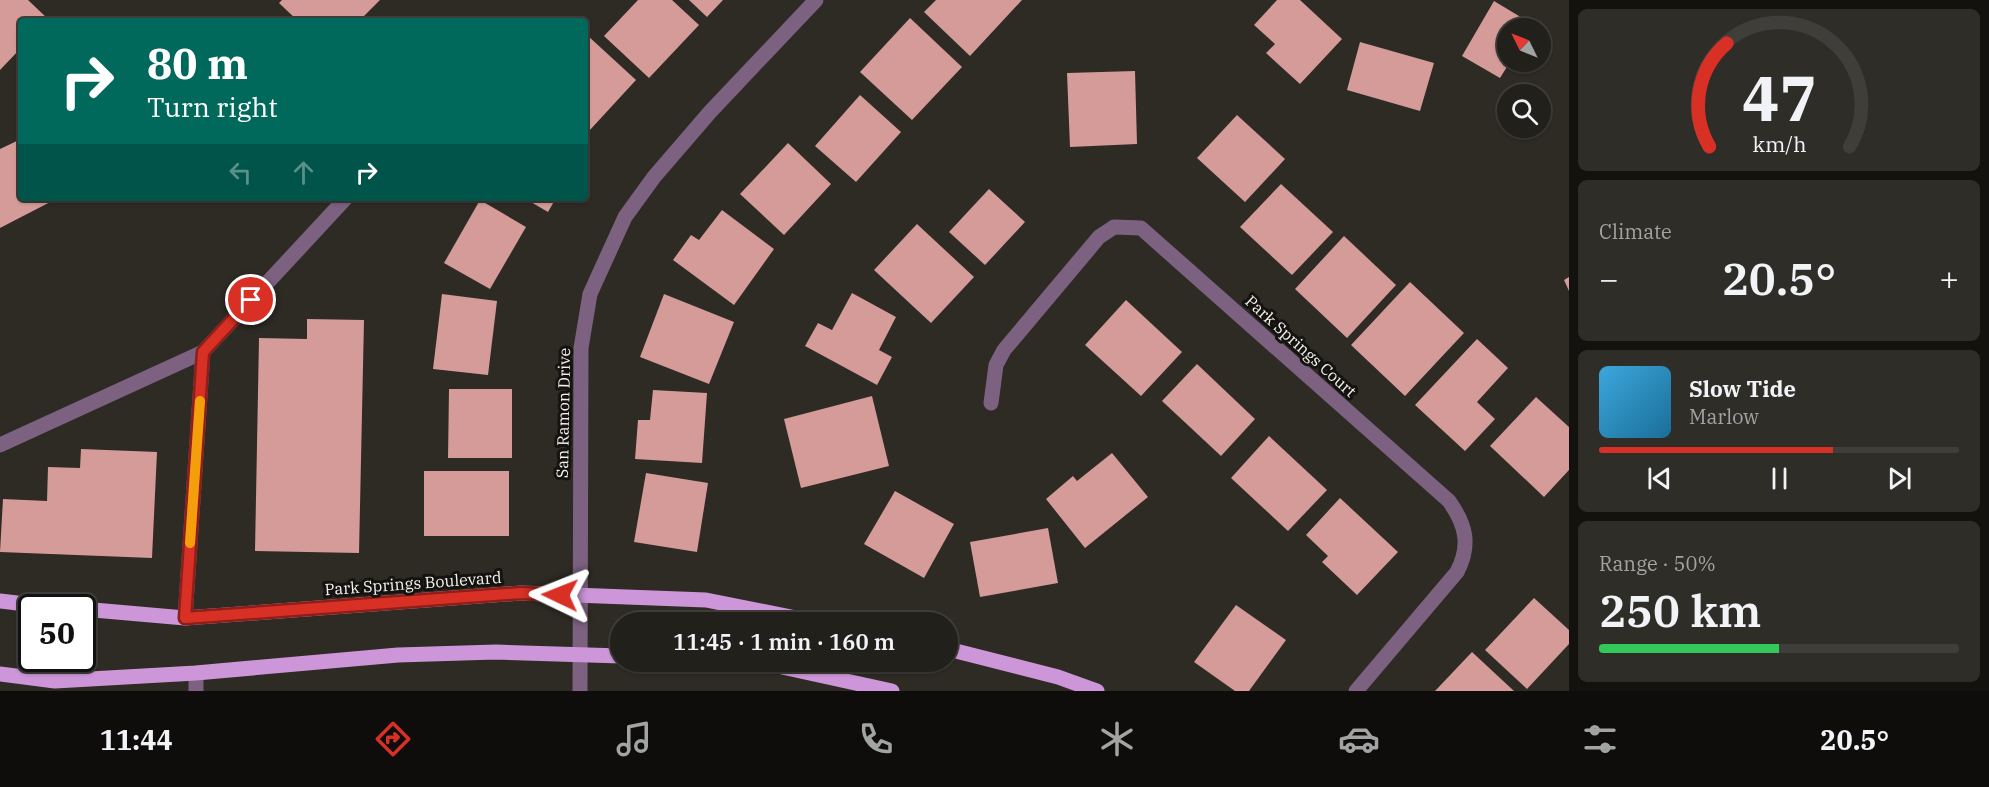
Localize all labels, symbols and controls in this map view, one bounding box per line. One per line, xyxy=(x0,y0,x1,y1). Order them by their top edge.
north arrow xyxy=(1497,18,1551,72)
map controls xyxy=(1497,18,1551,138)
text: 80 m xyxy=(147,36,248,91)
icon: right xyxy=(48,42,126,120)
text: 47 xyxy=(1742,57,1816,138)
button: search xyxy=(1497,84,1551,138)
text: Turn right xyxy=(147,89,278,124)
text: km/h xyxy=(1752,130,1806,158)
icon: left xyxy=(224,156,257,189)
icon: ahead xyxy=(287,156,320,189)
icon: right xyxy=(350,156,383,189)
text: Climate xyxy=(1599,218,1672,245)
text: 20.5° xyxy=(1722,249,1836,307)
text: − xyxy=(1599,257,1619,300)
text: + xyxy=(1939,257,1959,300)
pin xyxy=(225,274,276,325)
icon: arrive xyxy=(234,283,267,316)
street label: Park Springs Court xyxy=(1241,291,1361,401)
street label: San Ramon Drive xyxy=(552,348,574,478)
text: Slow Tide xyxy=(1689,374,1796,403)
text: Marlow xyxy=(1689,403,1759,430)
icon: previous xyxy=(1643,462,1676,495)
icon: pause xyxy=(1763,462,1796,495)
icon: next xyxy=(1883,462,1916,495)
text: Range · 50% xyxy=(1599,550,1716,577)
position arrow xyxy=(528,563,592,627)
street label: Park Springs Boulevard xyxy=(324,567,502,599)
text: 250 km xyxy=(1599,581,1761,639)
speed limit sign: 50 xyxy=(18,594,96,672)
text: 11:45 · 1 min · 160 m xyxy=(673,627,895,656)
icon: directions xyxy=(372,718,414,760)
icon: music xyxy=(613,718,655,760)
icon: phone xyxy=(855,718,897,760)
icon: climate xyxy=(1096,718,1138,760)
icon: car xyxy=(1338,718,1380,760)
icon: filters xyxy=(1579,718,1621,760)
text: 11:44 xyxy=(100,722,173,757)
text: 20.5° xyxy=(1820,722,1889,757)

